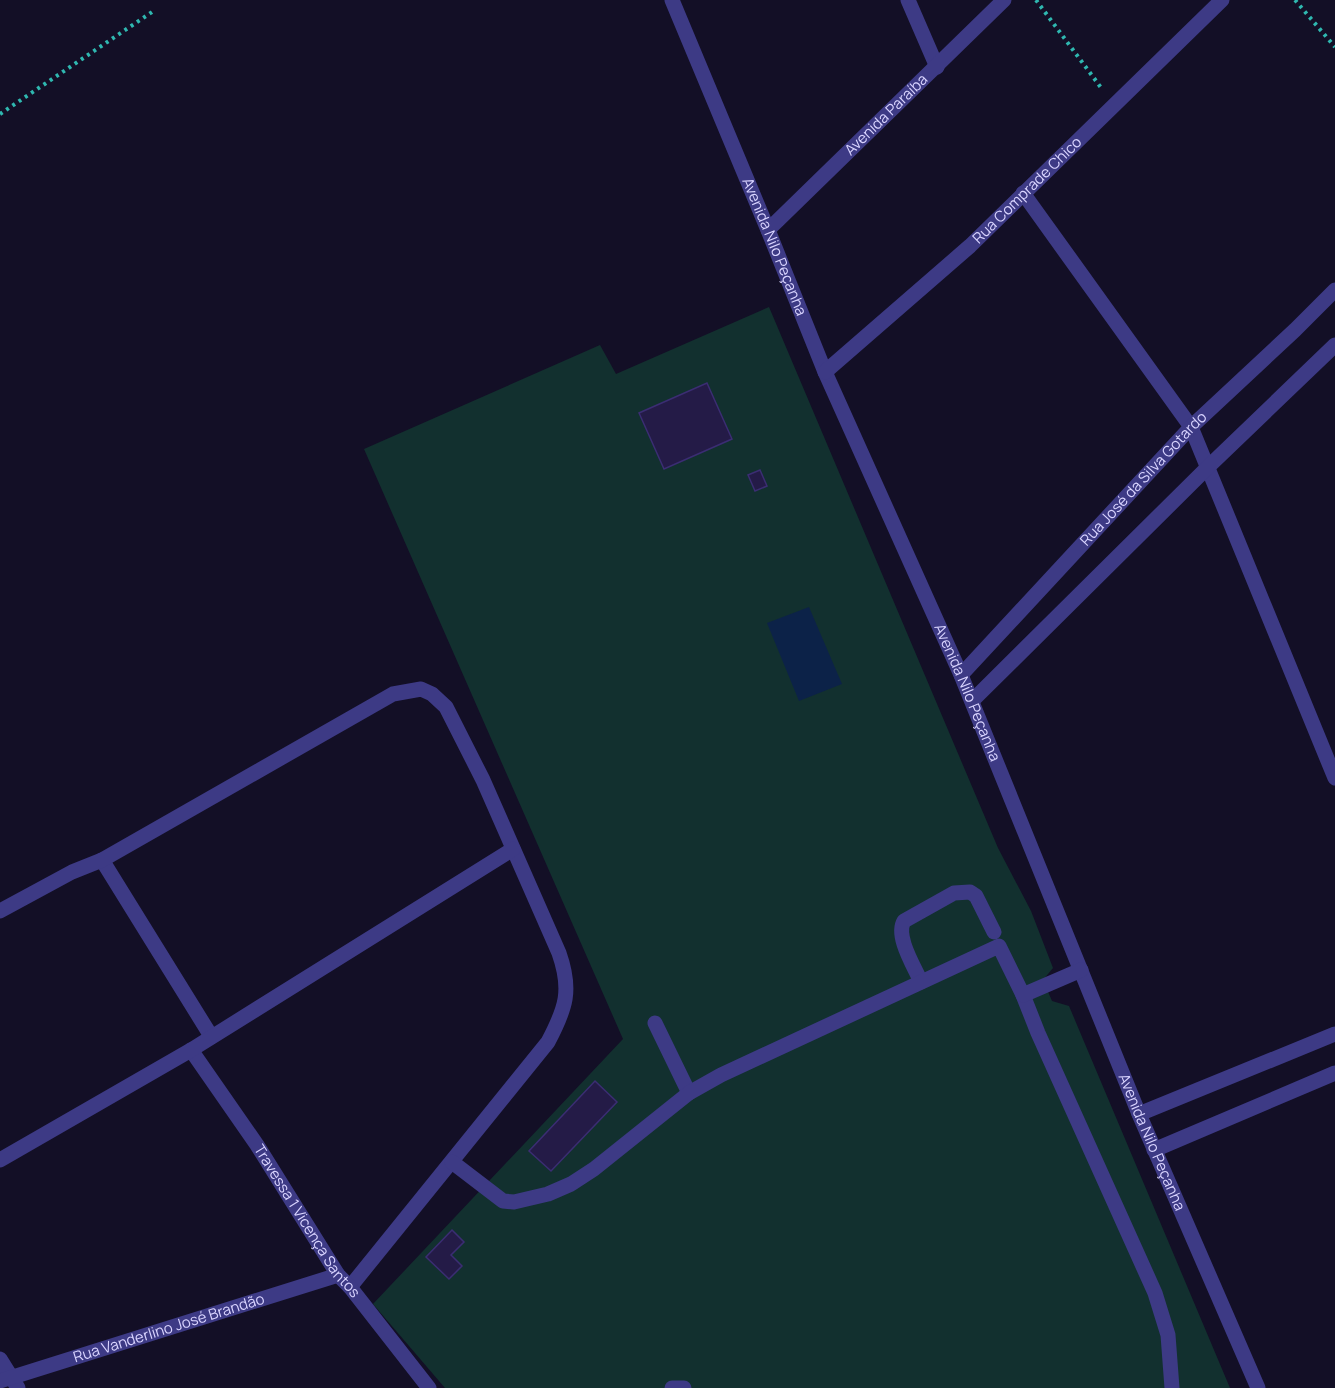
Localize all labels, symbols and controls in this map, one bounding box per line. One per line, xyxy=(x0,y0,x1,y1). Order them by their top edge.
street label: Avenida Paraíba xyxy=(840,69,932,160)
street label: Rua Comprade Chico xyxy=(968,132,1086,248)
street label: Avenida Nilo Peçanha xyxy=(737,174,812,319)
street label: Rua José da Silva Gotardo xyxy=(1075,406,1211,550)
street label: Avenida Nilo Peçanha xyxy=(929,620,1006,764)
street label: Avenida Nilo Peçanha xyxy=(1114,1070,1191,1214)
street label: Travessa 1 Vicença Santos xyxy=(249,1140,366,1302)
street label: Rua Vanderlino José Brandão xyxy=(71,1288,267,1367)

